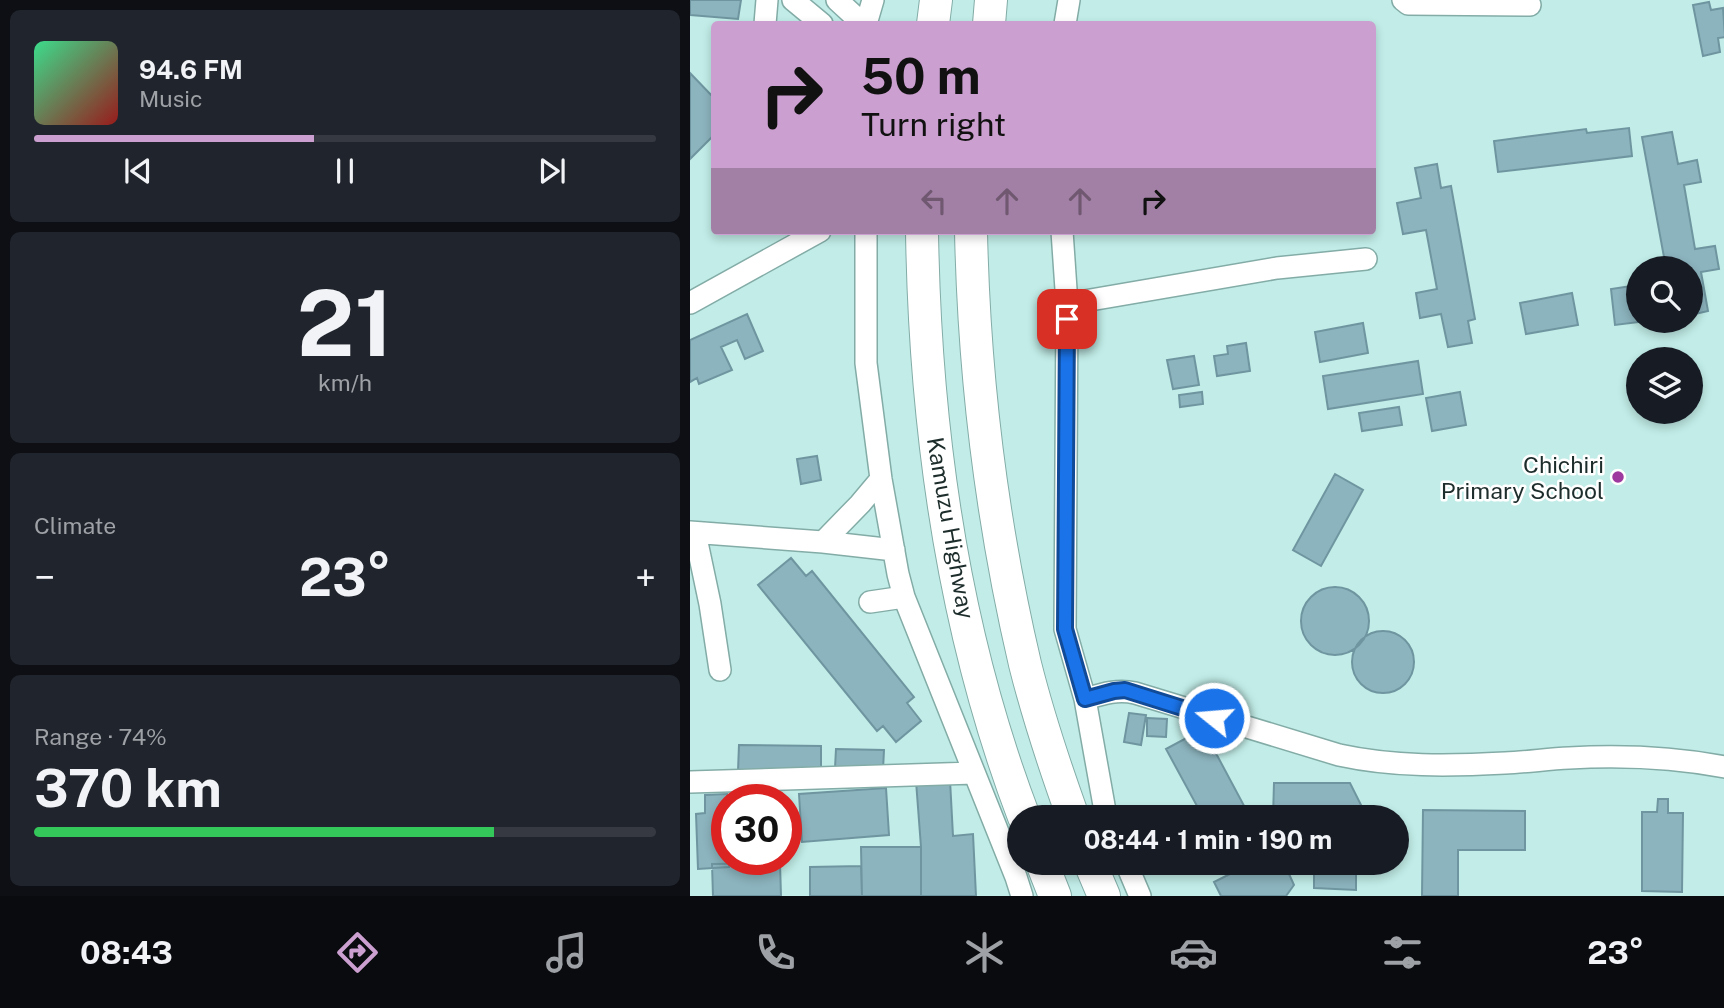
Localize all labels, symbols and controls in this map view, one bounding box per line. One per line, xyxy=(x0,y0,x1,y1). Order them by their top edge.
text: 50 m xyxy=(861,47,981,105)
icon: right xyxy=(746,49,837,140)
text: 94.6 FM xyxy=(139,54,243,85)
text: Music xyxy=(139,85,203,112)
text: Turn right xyxy=(861,106,1006,143)
icon: previous xyxy=(119,152,157,190)
icon: pause xyxy=(326,152,364,190)
icon: next xyxy=(533,152,571,190)
icon: left xyxy=(915,182,953,220)
icon: ahead xyxy=(988,182,1026,220)
icon: ahead xyxy=(1061,182,1099,220)
icon: right xyxy=(1134,182,1172,220)
map controls xyxy=(1626,256,1703,424)
button: search xyxy=(1626,256,1703,333)
text: 21 xyxy=(297,270,393,376)
pin xyxy=(1037,289,1097,349)
icon: arrive xyxy=(1048,300,1086,338)
button: layers xyxy=(1626,347,1703,424)
text: km/h xyxy=(318,369,372,396)
street label: Kamuzu Highway xyxy=(922,435,980,621)
place label: Chichiri Primary School xyxy=(1441,451,1604,504)
marker: Chichiri Primary School xyxy=(1610,469,1626,485)
text: Climate xyxy=(34,512,116,539)
text: 23° xyxy=(299,547,391,608)
text: − xyxy=(34,555,55,600)
text: + xyxy=(635,555,656,600)
position arrow xyxy=(1177,681,1251,755)
text: Range · 74% xyxy=(34,723,167,750)
text: 370 km xyxy=(34,758,222,819)
speed limit sign: 30 xyxy=(711,784,802,875)
text: 08:44 · 1 min · 190 m xyxy=(1084,824,1332,855)
icon: directions xyxy=(333,928,382,977)
icon: music xyxy=(542,928,591,977)
icon: phone xyxy=(751,928,800,977)
icon: climate xyxy=(960,928,1009,977)
icon: car xyxy=(1169,928,1218,977)
icon: filters xyxy=(1378,928,1427,977)
text: 08:43 xyxy=(80,934,173,971)
text: 23° xyxy=(1587,934,1644,971)

